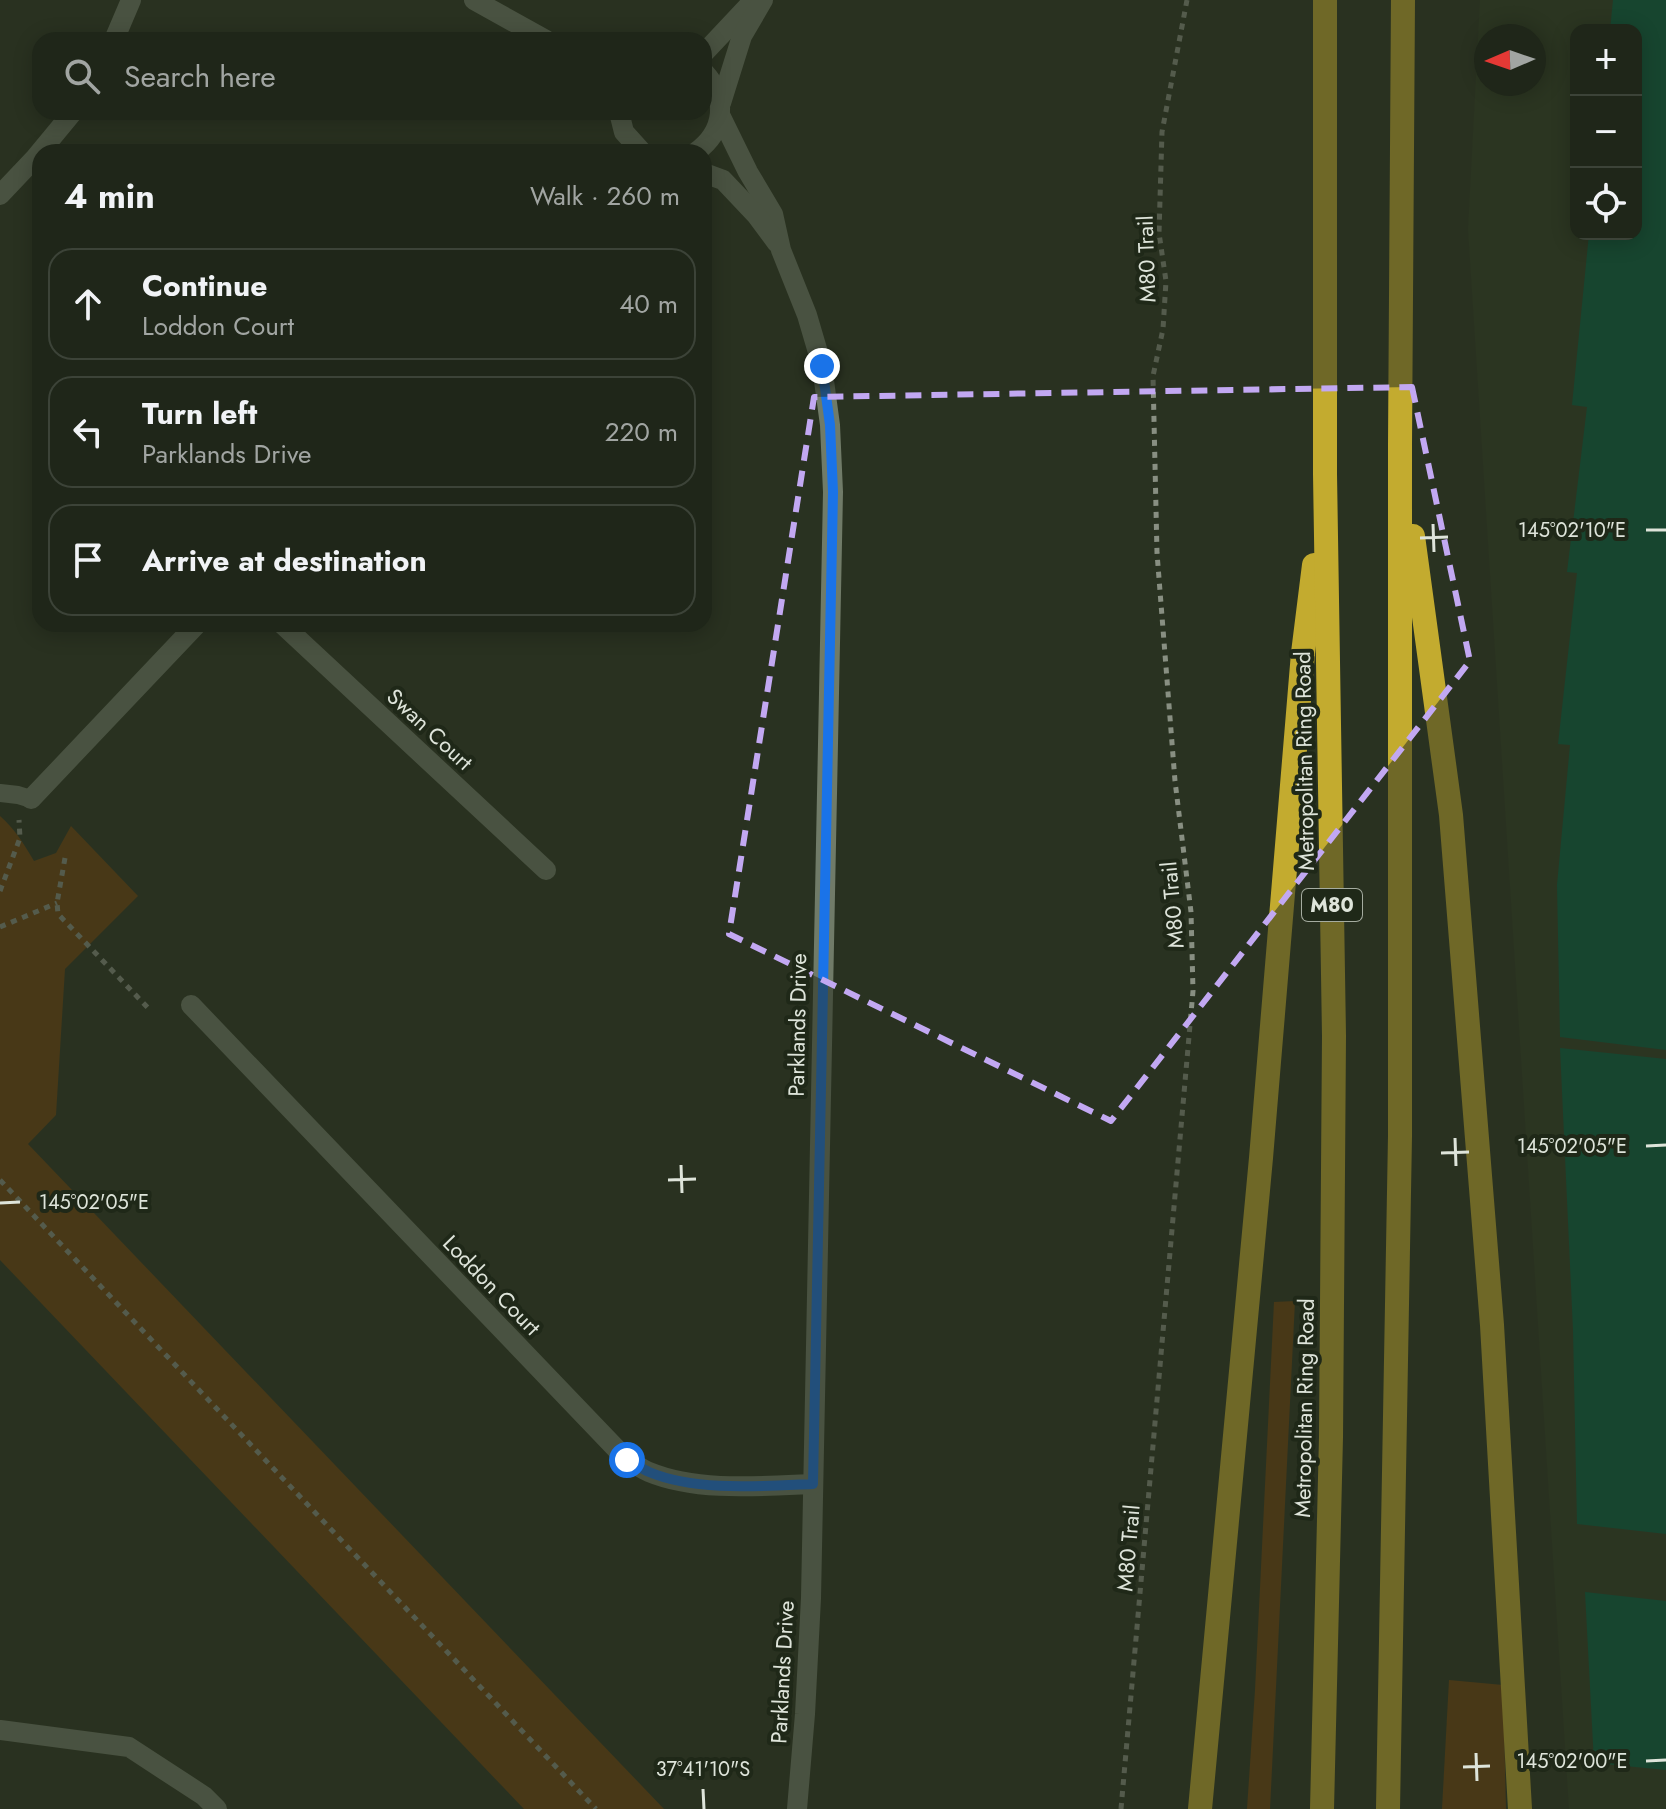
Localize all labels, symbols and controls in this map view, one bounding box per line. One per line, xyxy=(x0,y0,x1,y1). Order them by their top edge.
north arrow xyxy=(1474,24,1546,96)
map controls xyxy=(1570,24,1642,240)
button: + xyxy=(1570,24,1642,96)
search box xyxy=(32,32,712,120)
icon: search xyxy=(60,54,104,98)
text: Search here xyxy=(124,55,276,98)
button: − xyxy=(1570,96,1642,168)
button: locate xyxy=(1570,168,1642,240)
text: 4 min xyxy=(64,172,155,221)
text: Walk · 260 m xyxy=(530,177,680,215)
street label: M80 Trail xyxy=(1128,215,1164,303)
text: Continue xyxy=(142,264,268,307)
icon: ahead xyxy=(66,282,110,326)
text: 40 m xyxy=(619,285,678,323)
text: Loddon Court xyxy=(142,307,294,345)
route end xyxy=(804,348,840,384)
text: Turn left xyxy=(142,392,257,435)
icon: left xyxy=(66,410,110,454)
text: 220 m xyxy=(605,413,678,451)
text: Parklands Drive xyxy=(142,435,311,473)
text: 145°02'10"E xyxy=(1518,516,1626,545)
icon: arrive xyxy=(66,538,110,582)
text: Arrive at destination xyxy=(142,539,427,582)
street label: Metropolitan Ring Road xyxy=(1286,651,1322,871)
street label: Swan Court xyxy=(380,681,481,778)
street label: M80 Trail xyxy=(1152,860,1192,950)
road number: M80 xyxy=(1302,889,1362,921)
street label: Parklands Drive xyxy=(780,953,814,1097)
text: 145°02'05"E xyxy=(1517,1132,1627,1161)
text: 145°02'05"E xyxy=(39,1188,149,1217)
street label: Loddon Court xyxy=(436,1228,549,1343)
street label: Metropolitan Ring Road xyxy=(1286,1298,1322,1518)
route start xyxy=(609,1442,645,1478)
street label: M80 Trail xyxy=(1108,1503,1148,1593)
street label: Parklands Drive xyxy=(762,1600,802,1744)
text: 145°02'00"E xyxy=(1517,1747,1627,1776)
text: 37°41'10"S xyxy=(656,1755,750,1784)

